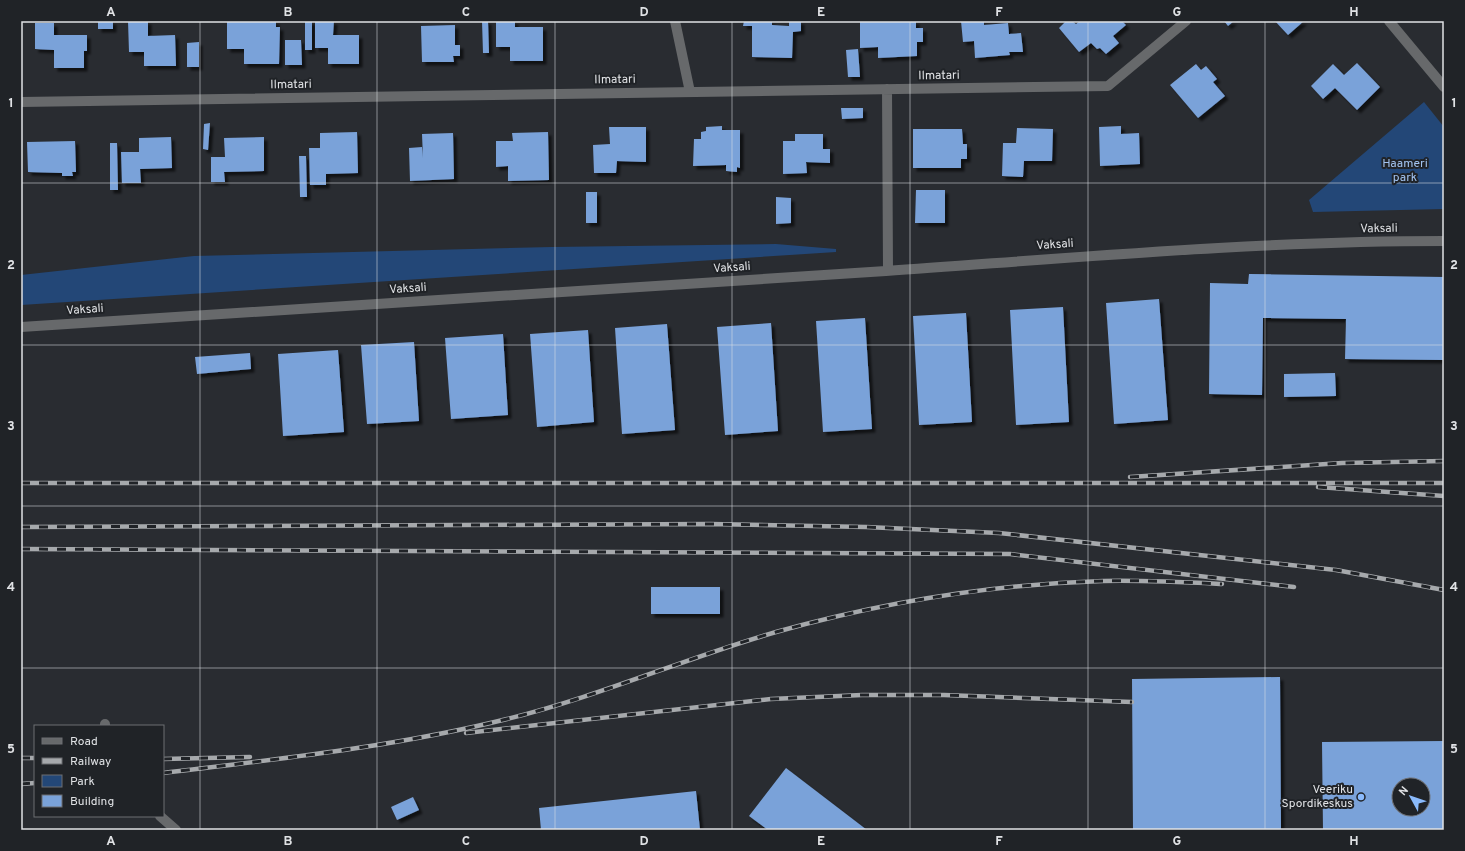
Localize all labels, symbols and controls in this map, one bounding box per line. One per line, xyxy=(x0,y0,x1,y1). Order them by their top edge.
text: A xyxy=(106,5,116,21)
text: B xyxy=(284,5,293,21)
text: C xyxy=(462,5,470,21)
text: D xyxy=(639,5,649,21)
text: E xyxy=(817,5,825,21)
text: F xyxy=(995,5,1003,21)
text: G xyxy=(1173,5,1182,21)
text: H xyxy=(1349,5,1359,21)
street label: Ilmatari xyxy=(918,68,960,84)
street label: Ilmatari xyxy=(594,72,636,88)
street label: Ilmatari xyxy=(270,77,312,93)
text: 1 xyxy=(8,96,14,112)
text: 1 xyxy=(1451,96,1457,112)
park label: Haameri park xyxy=(1382,156,1428,186)
street label: Vaksali xyxy=(1360,221,1398,237)
street label: Vaksali xyxy=(1036,236,1074,254)
text: 2 xyxy=(7,258,15,274)
text: 2 xyxy=(1450,258,1458,274)
street label: Vaksali xyxy=(713,259,751,277)
street label: Vaksali xyxy=(389,280,427,298)
street label: Vaksali xyxy=(66,301,104,319)
text: 3 xyxy=(7,419,15,435)
text: 3 xyxy=(1450,419,1458,435)
text: 4 xyxy=(7,580,15,596)
text: 4 xyxy=(1450,580,1458,596)
legend xyxy=(34,725,164,817)
text: Road xyxy=(70,734,98,750)
text: 5 xyxy=(7,742,15,758)
text: 5 xyxy=(1450,742,1458,758)
text: Railway xyxy=(70,754,111,770)
text: Park xyxy=(70,774,95,790)
north arrow xyxy=(1391,777,1431,817)
place label: Veeriku Spordikeskus xyxy=(1281,782,1353,812)
text: N xyxy=(1396,784,1412,799)
marker: Veeriku Spordikeskus xyxy=(1356,792,1366,802)
text: Building xyxy=(70,794,114,810)
text: A xyxy=(106,834,116,850)
text: B xyxy=(284,834,293,850)
text: C xyxy=(462,834,470,850)
text: D xyxy=(639,834,649,850)
text: E xyxy=(817,834,825,850)
text: F xyxy=(995,834,1003,850)
text: G xyxy=(1173,834,1182,850)
text: H xyxy=(1349,834,1359,850)

